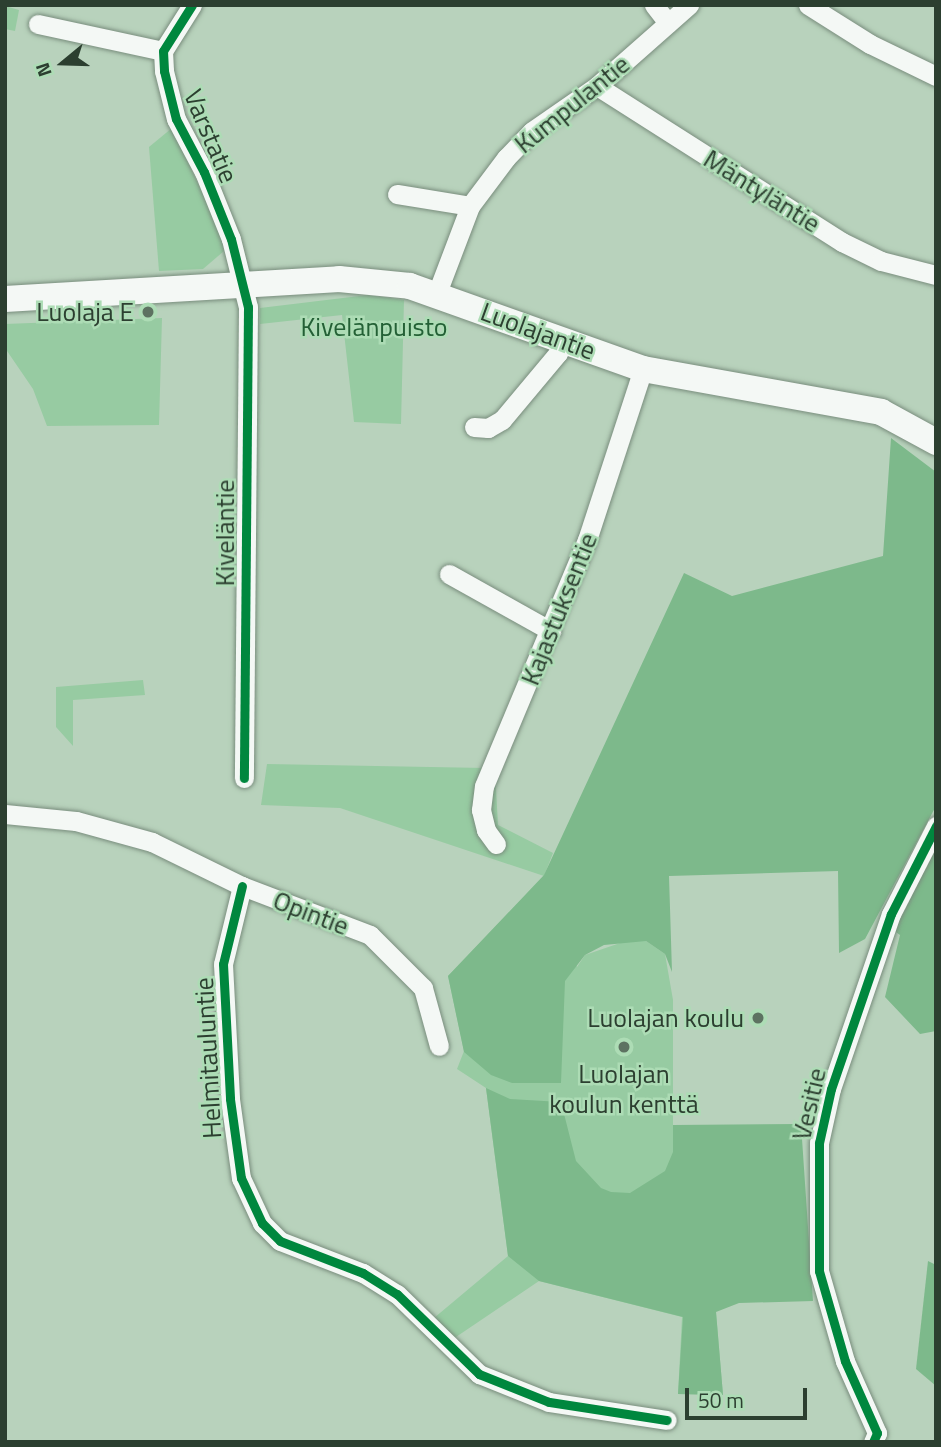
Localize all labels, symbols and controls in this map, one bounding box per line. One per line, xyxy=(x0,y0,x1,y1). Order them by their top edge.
north arrow xyxy=(28,28,98,98)
street label: Kumpulantie xyxy=(508,48,636,160)
text: N xyxy=(27,59,59,81)
street label: Varstatie xyxy=(177,85,245,187)
street label: Mäntyläntie xyxy=(698,143,826,239)
place label: Luolaja E xyxy=(36,296,134,328)
street label: Luolajantie xyxy=(477,296,599,366)
marker: Luolaja E xyxy=(140,304,156,320)
park label: Kivelänpuisto xyxy=(300,311,448,343)
street label: Kiveläntie xyxy=(209,480,241,586)
street label: Kajastuksentie xyxy=(514,528,604,690)
street label: Opintie xyxy=(269,884,353,942)
street label: Helmitauluntie xyxy=(188,976,228,1140)
place label: Luolajan koulu xyxy=(587,1002,744,1034)
marker: Luolajan koulu xyxy=(750,1010,766,1026)
marker: Luolajan koulun kenttä xyxy=(616,1039,632,1055)
place label: Luolajan koulun kenttä xyxy=(549,1058,699,1120)
street label: Vesitie xyxy=(786,1065,832,1143)
scale bar xyxy=(689,1374,811,1418)
text: 50 m xyxy=(698,1384,744,1416)

